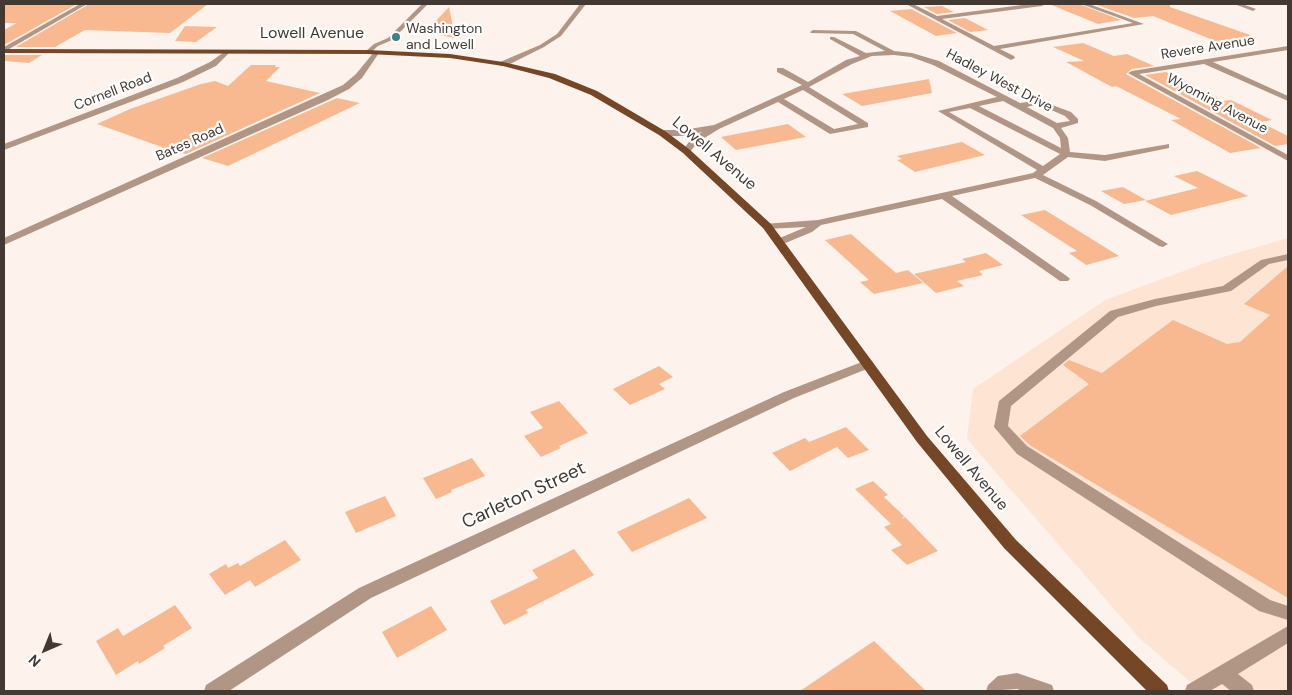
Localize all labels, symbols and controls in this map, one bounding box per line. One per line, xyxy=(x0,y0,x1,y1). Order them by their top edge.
place label: Washington and Lowell xyxy=(406,21,482,54)
street label: Lowell Avenue xyxy=(260,24,364,44)
marker: Washington and Lowell xyxy=(390,31,402,43)
street label: Revere Avenue xyxy=(1160,32,1256,64)
street label: Hadley West Drive xyxy=(943,46,1055,116)
street label: Cornell Road xyxy=(72,69,154,115)
street label: Wyoming Avenue xyxy=(1164,70,1270,138)
street label: Lowell Avenue xyxy=(668,113,760,195)
street label: Bates Road xyxy=(153,121,227,165)
street label: Lowell Avenue xyxy=(930,423,1012,515)
street label: Carleton Street xyxy=(458,457,590,535)
north arrow xyxy=(20,625,70,675)
text: N xyxy=(25,651,45,671)

